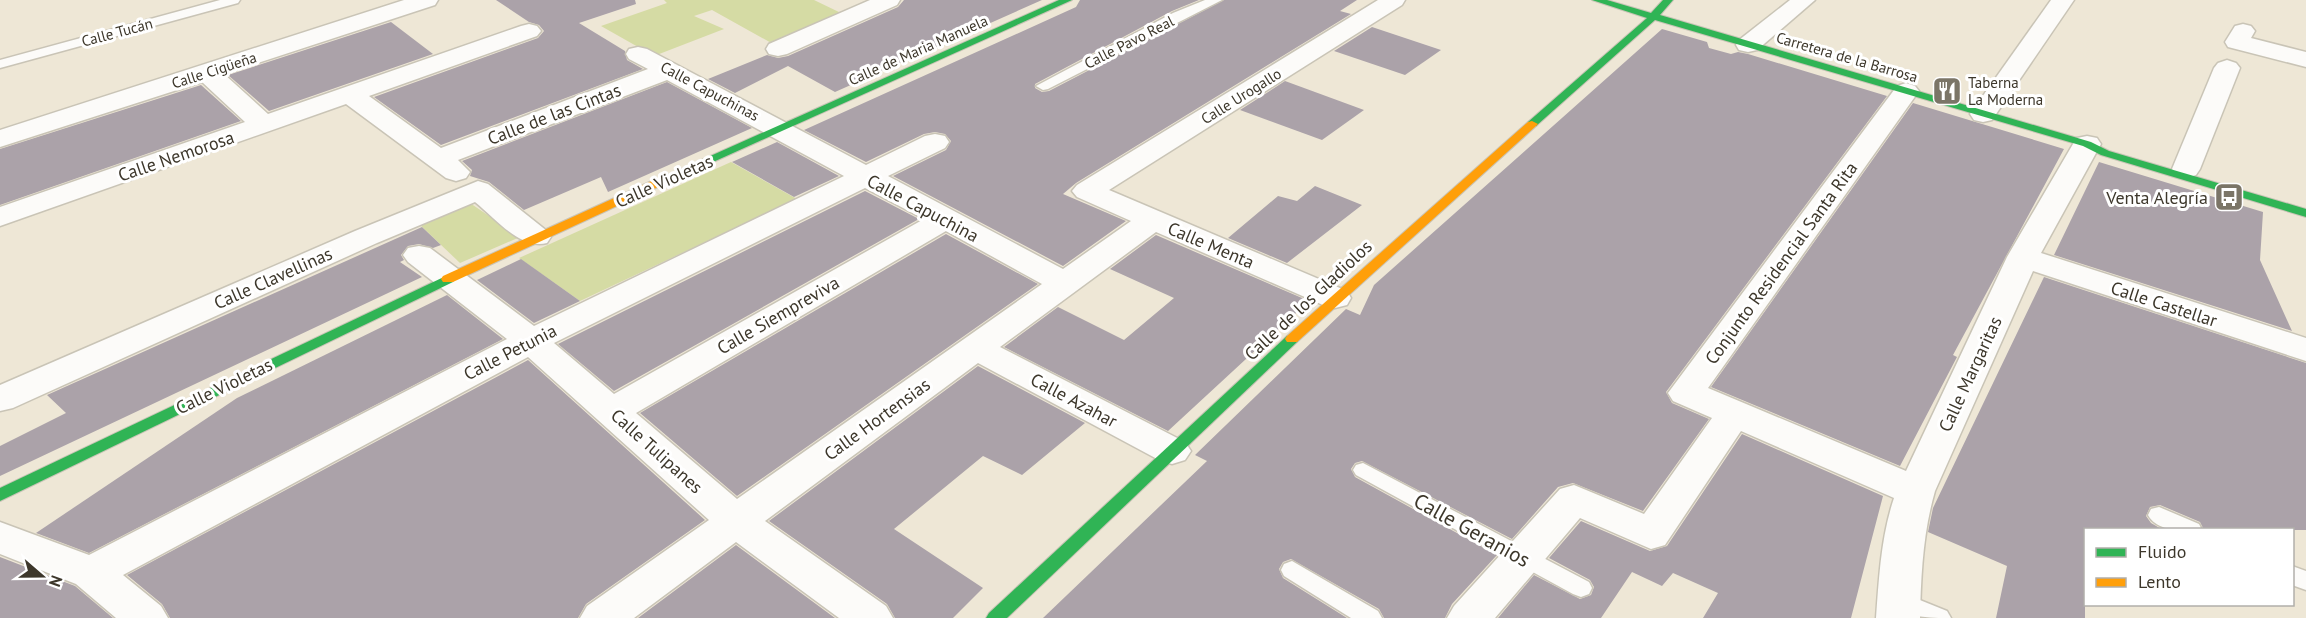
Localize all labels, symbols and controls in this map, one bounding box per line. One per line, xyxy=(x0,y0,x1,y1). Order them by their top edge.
street label: Calle de Maria Manuela xyxy=(845,11,991,89)
street label: Calle Pavo Real xyxy=(1081,11,1178,73)
street label: Calle Tucán xyxy=(79,13,155,51)
street label: Carretera de la Barrosa xyxy=(1774,28,1920,86)
street label: Calle Cigüeña xyxy=(169,47,259,93)
street label: Calle Capuchinas xyxy=(657,57,763,125)
street label: Calle Urogallo xyxy=(1197,64,1285,128)
place label: Taberna La Moderna xyxy=(1968,73,2043,109)
restaurant icon: Taberna La Moderna xyxy=(1931,75,1963,107)
street label: Calle de las Cintas xyxy=(484,78,624,150)
street label: Calle Nemorosa xyxy=(115,125,237,187)
street label: Calle Violetas xyxy=(612,149,716,213)
street label: Conjunto Residencial Santa Rita xyxy=(1700,157,1862,369)
street label: Calle Capuchina xyxy=(863,169,983,247)
bus stop icon: Venta Alegría xyxy=(2213,181,2245,213)
place label: Venta Alegría xyxy=(2105,186,2208,209)
street label: Calle Menta xyxy=(1164,217,1258,273)
street label: Calle de los Gladiolos xyxy=(1239,235,1377,365)
street label: Calle Clavellinas xyxy=(210,242,336,314)
street label: Calle Siempreviva xyxy=(713,271,843,359)
street label: Calle Castellar xyxy=(2108,276,2220,332)
street label: Calle Margaritas xyxy=(1933,313,2007,435)
street label: Calle Petunia xyxy=(460,319,560,385)
street label: Calle Violetas xyxy=(172,353,276,419)
street label: Calle Azahar xyxy=(1027,368,1121,432)
street label: Calle Hortensias xyxy=(819,373,935,465)
street label: Calle Tulipanes xyxy=(606,404,708,498)
street label: Calle Geranios xyxy=(1409,487,1535,573)
legend xyxy=(2084,528,2294,606)
text: Fluido xyxy=(2138,540,2186,563)
north arrow xyxy=(12,546,72,606)
text: Lento xyxy=(2138,570,2181,593)
text: N xyxy=(45,573,67,589)

